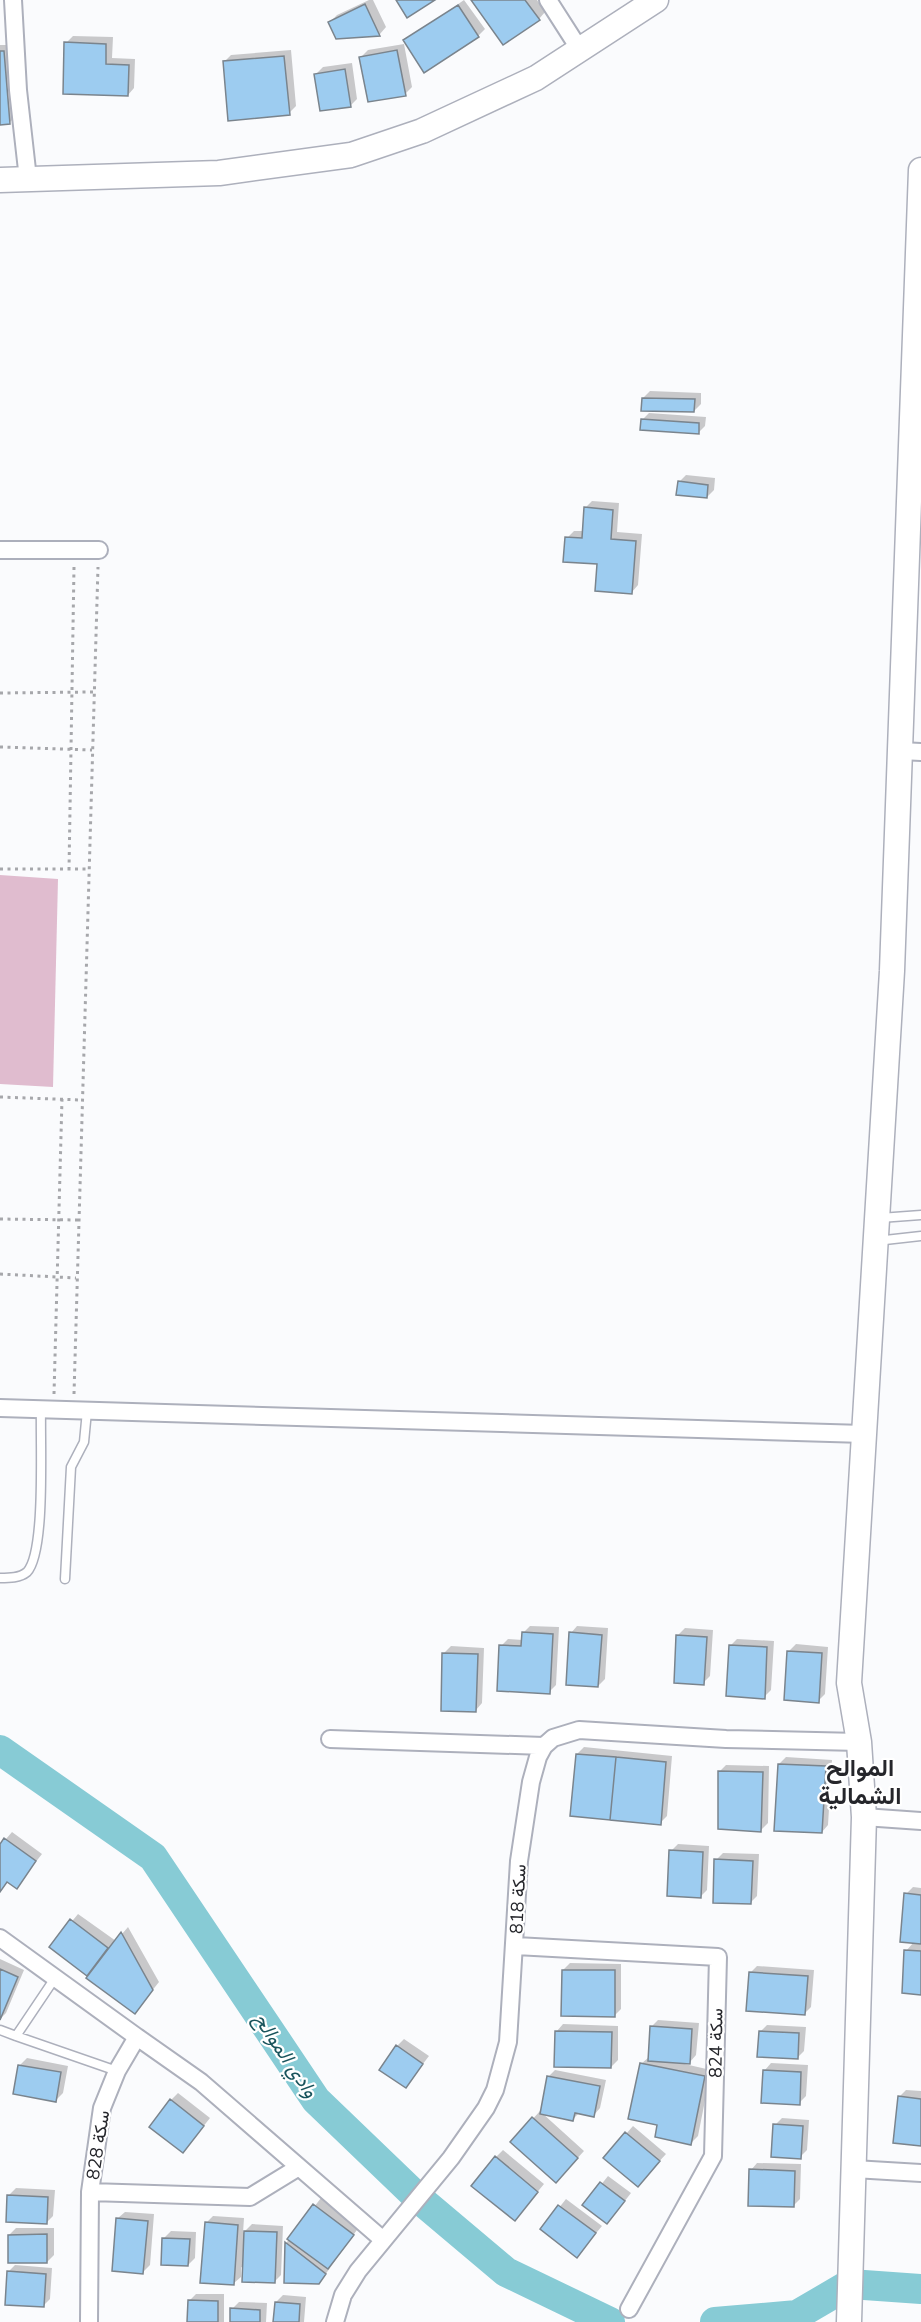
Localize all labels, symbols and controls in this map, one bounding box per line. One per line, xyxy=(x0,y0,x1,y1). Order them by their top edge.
district label: الموالح الشمالية xyxy=(819,1752,901,1812)
street label: سكة 818 xyxy=(504,1864,532,1934)
water label: وادي الموالح xyxy=(246,2007,324,2104)
street label: سكة 824 xyxy=(703,2008,729,2078)
street label: سكة 828 xyxy=(81,2109,115,2181)

